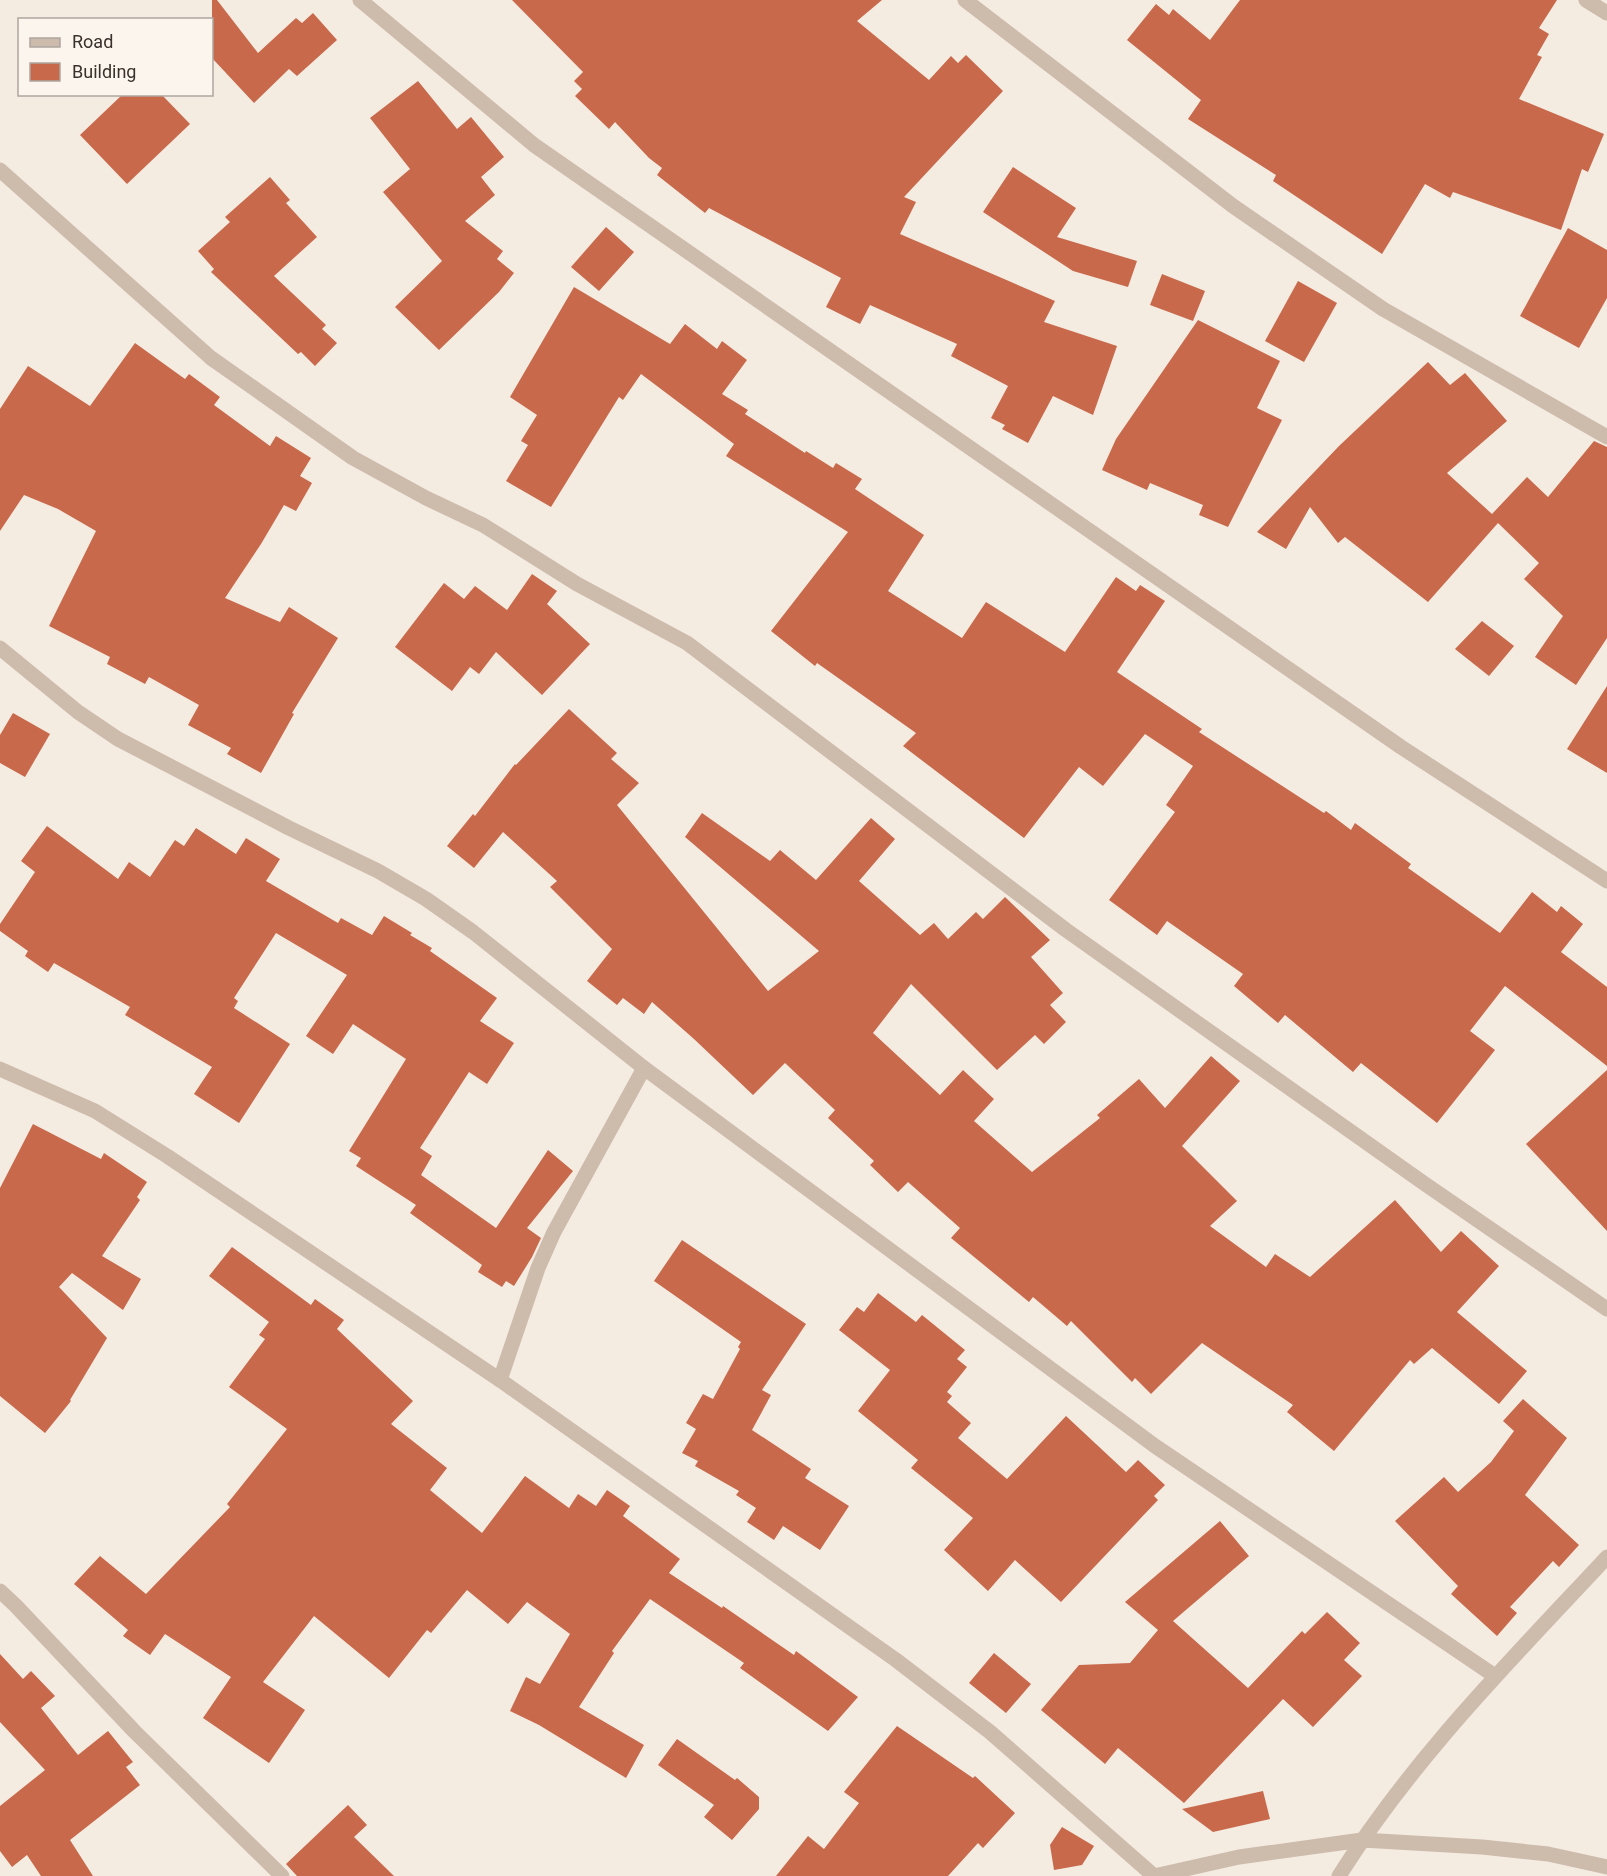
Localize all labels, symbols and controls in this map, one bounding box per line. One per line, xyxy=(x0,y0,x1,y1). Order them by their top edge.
legend xyxy=(18,18,213,96)
text: Road xyxy=(72,31,113,52)
text: Building xyxy=(72,61,136,82)

